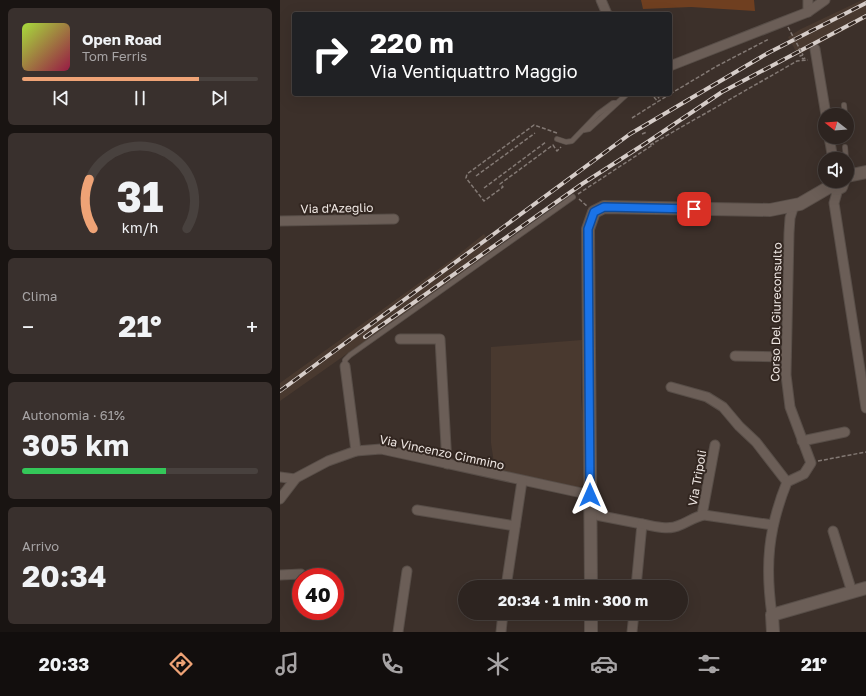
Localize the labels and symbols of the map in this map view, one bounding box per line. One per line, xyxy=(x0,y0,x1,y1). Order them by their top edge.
north arrow xyxy=(818,108,854,144)
pin xyxy=(677,192,711,226)
street label: Via d'Azeglio xyxy=(300,200,374,216)
street label: Corso Del Giureconsulto xyxy=(767,242,785,382)
street label: Via Vincenzo Cimmino xyxy=(378,431,506,473)
street label: Via Tripoli xyxy=(685,449,709,507)
position arrow xyxy=(569,474,611,516)
speed limit sign: 40 xyxy=(292,568,344,620)

